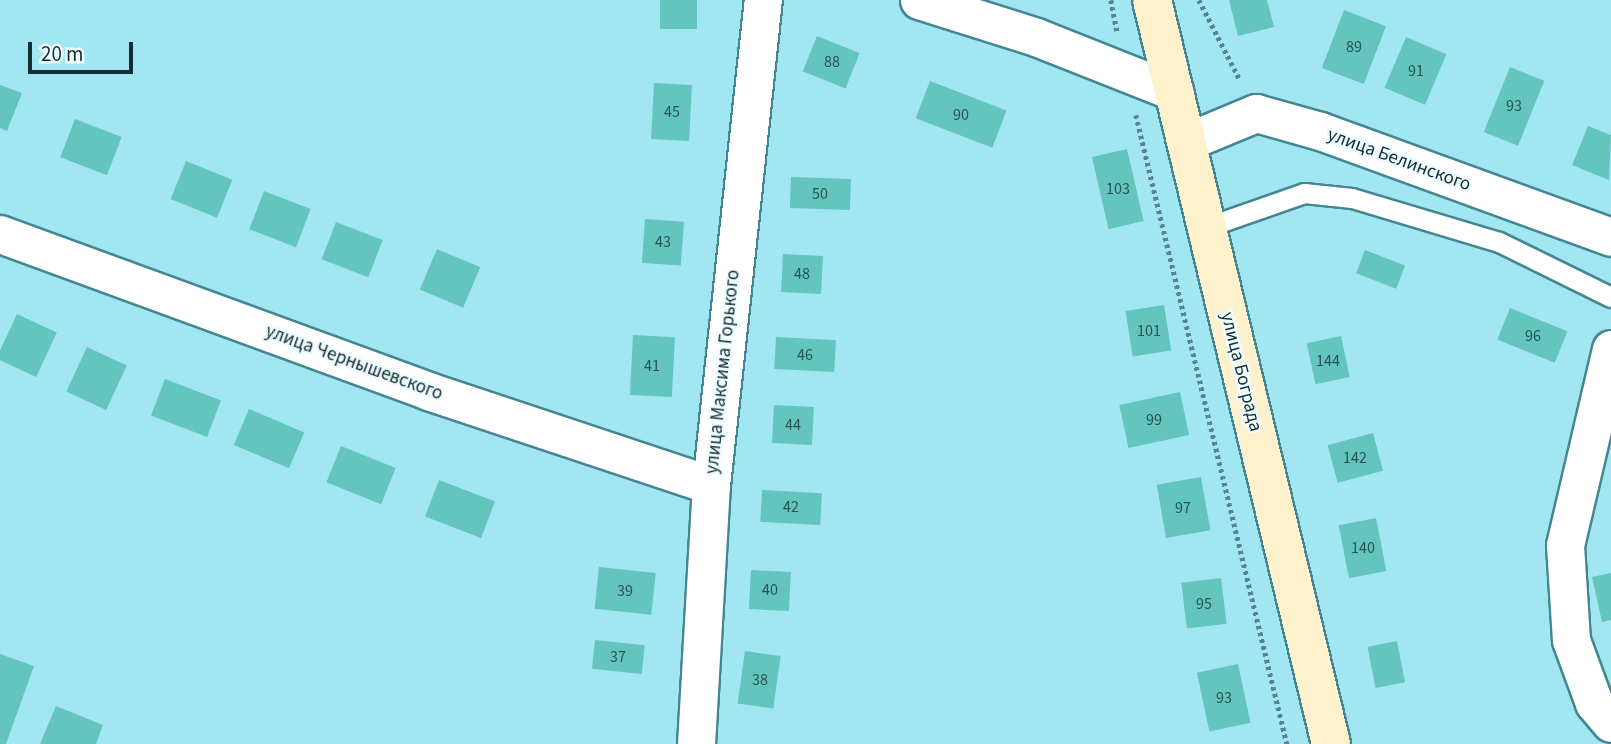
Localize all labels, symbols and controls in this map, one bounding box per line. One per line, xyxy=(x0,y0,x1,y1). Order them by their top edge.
scale bar xyxy=(32,28,136,72)
house number: 89 xyxy=(1346,37,1362,57)
text: 20 m xyxy=(41,39,83,69)
house number: 88 xyxy=(824,52,840,72)
house number: 91 xyxy=(1408,61,1424,81)
house number: 93 xyxy=(1506,96,1522,116)
house number: 45 xyxy=(664,102,680,122)
house number: 90 xyxy=(953,105,969,125)
street label: улица Белинского xyxy=(1324,123,1474,197)
house number: 103 xyxy=(1106,179,1130,199)
house number: 50 xyxy=(812,184,828,204)
house number: 43 xyxy=(655,232,671,252)
house number: 48 xyxy=(794,264,810,284)
street label: улица Максима Горького xyxy=(701,269,745,475)
street label: улица Бограда xyxy=(1215,310,1267,434)
street label: улица Чернышевского xyxy=(262,320,446,406)
house number: 101 xyxy=(1137,321,1161,341)
house number: 96 xyxy=(1525,326,1541,346)
house number: 46 xyxy=(797,345,813,365)
house number: 144 xyxy=(1316,351,1340,371)
house number: 41 xyxy=(644,356,660,376)
house number: 99 xyxy=(1146,410,1162,430)
house number: 44 xyxy=(785,415,801,435)
house number: 142 xyxy=(1343,448,1367,468)
house number: 42 xyxy=(783,497,799,517)
house number: 97 xyxy=(1175,498,1191,518)
house number: 140 xyxy=(1351,538,1375,558)
house number: 40 xyxy=(762,580,778,600)
house number: 39 xyxy=(617,581,633,601)
house number: 95 xyxy=(1196,594,1212,614)
house number: 37 xyxy=(610,647,626,667)
house number: 38 xyxy=(752,670,768,690)
house number: 93 xyxy=(1216,688,1232,708)

